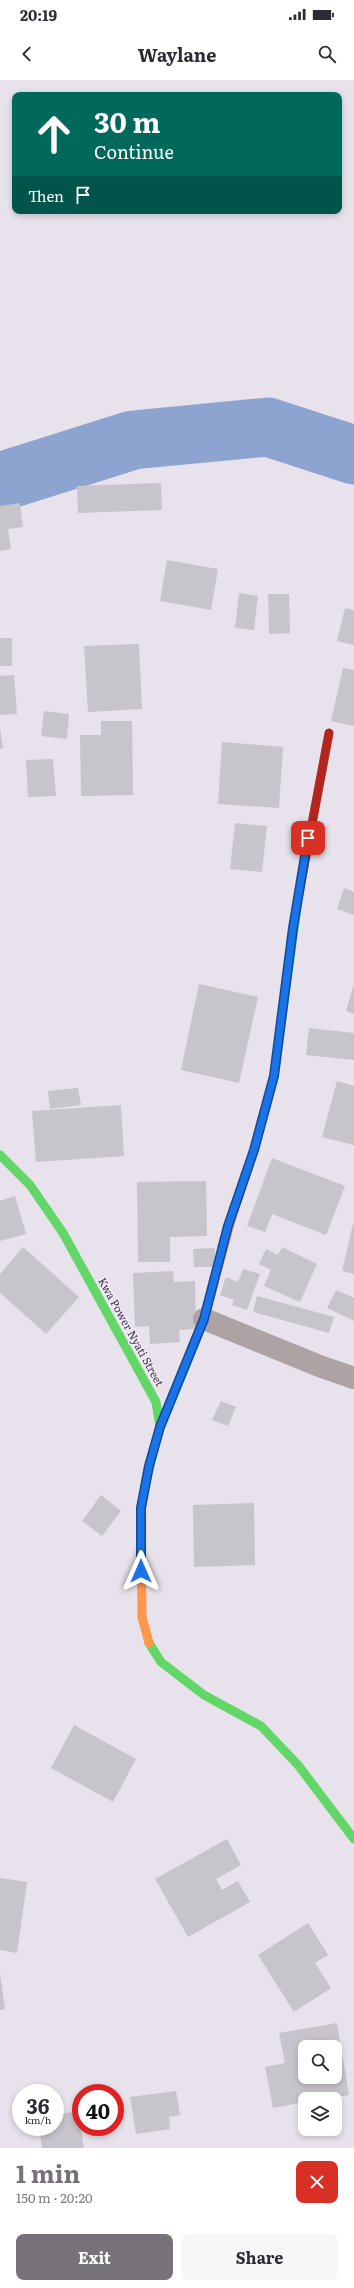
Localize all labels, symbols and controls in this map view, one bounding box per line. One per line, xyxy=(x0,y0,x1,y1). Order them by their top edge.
text: 20:19 xyxy=(20,3,57,26)
text: Waylane xyxy=(138,41,216,68)
icon: back xyxy=(16,43,38,65)
icon: search xyxy=(316,43,338,65)
text: 30 m xyxy=(94,100,160,142)
icon: ahead xyxy=(28,108,80,160)
text: Continue xyxy=(94,138,174,165)
text: Then xyxy=(28,184,64,207)
icon: arrive xyxy=(72,184,94,206)
pin xyxy=(291,821,325,855)
icon: arrive xyxy=(297,827,319,849)
street label: Kwa Power Nyati Street xyxy=(95,1274,169,1389)
position arrow xyxy=(120,1550,162,1592)
map controls xyxy=(298,2040,342,2136)
button: search xyxy=(298,2040,342,2084)
speed limit sign: 40 xyxy=(72,2084,124,2136)
text: 36 xyxy=(27,2090,49,2120)
button: layers xyxy=(298,2092,342,2136)
text: km/h xyxy=(25,2112,51,2127)
text: 1 min xyxy=(16,2155,80,2190)
button: close xyxy=(296,2161,338,2203)
text: 150 m · 20:20 xyxy=(16,2188,93,2207)
button: Exit xyxy=(16,2234,173,2280)
button: Share xyxy=(181,2234,338,2280)

